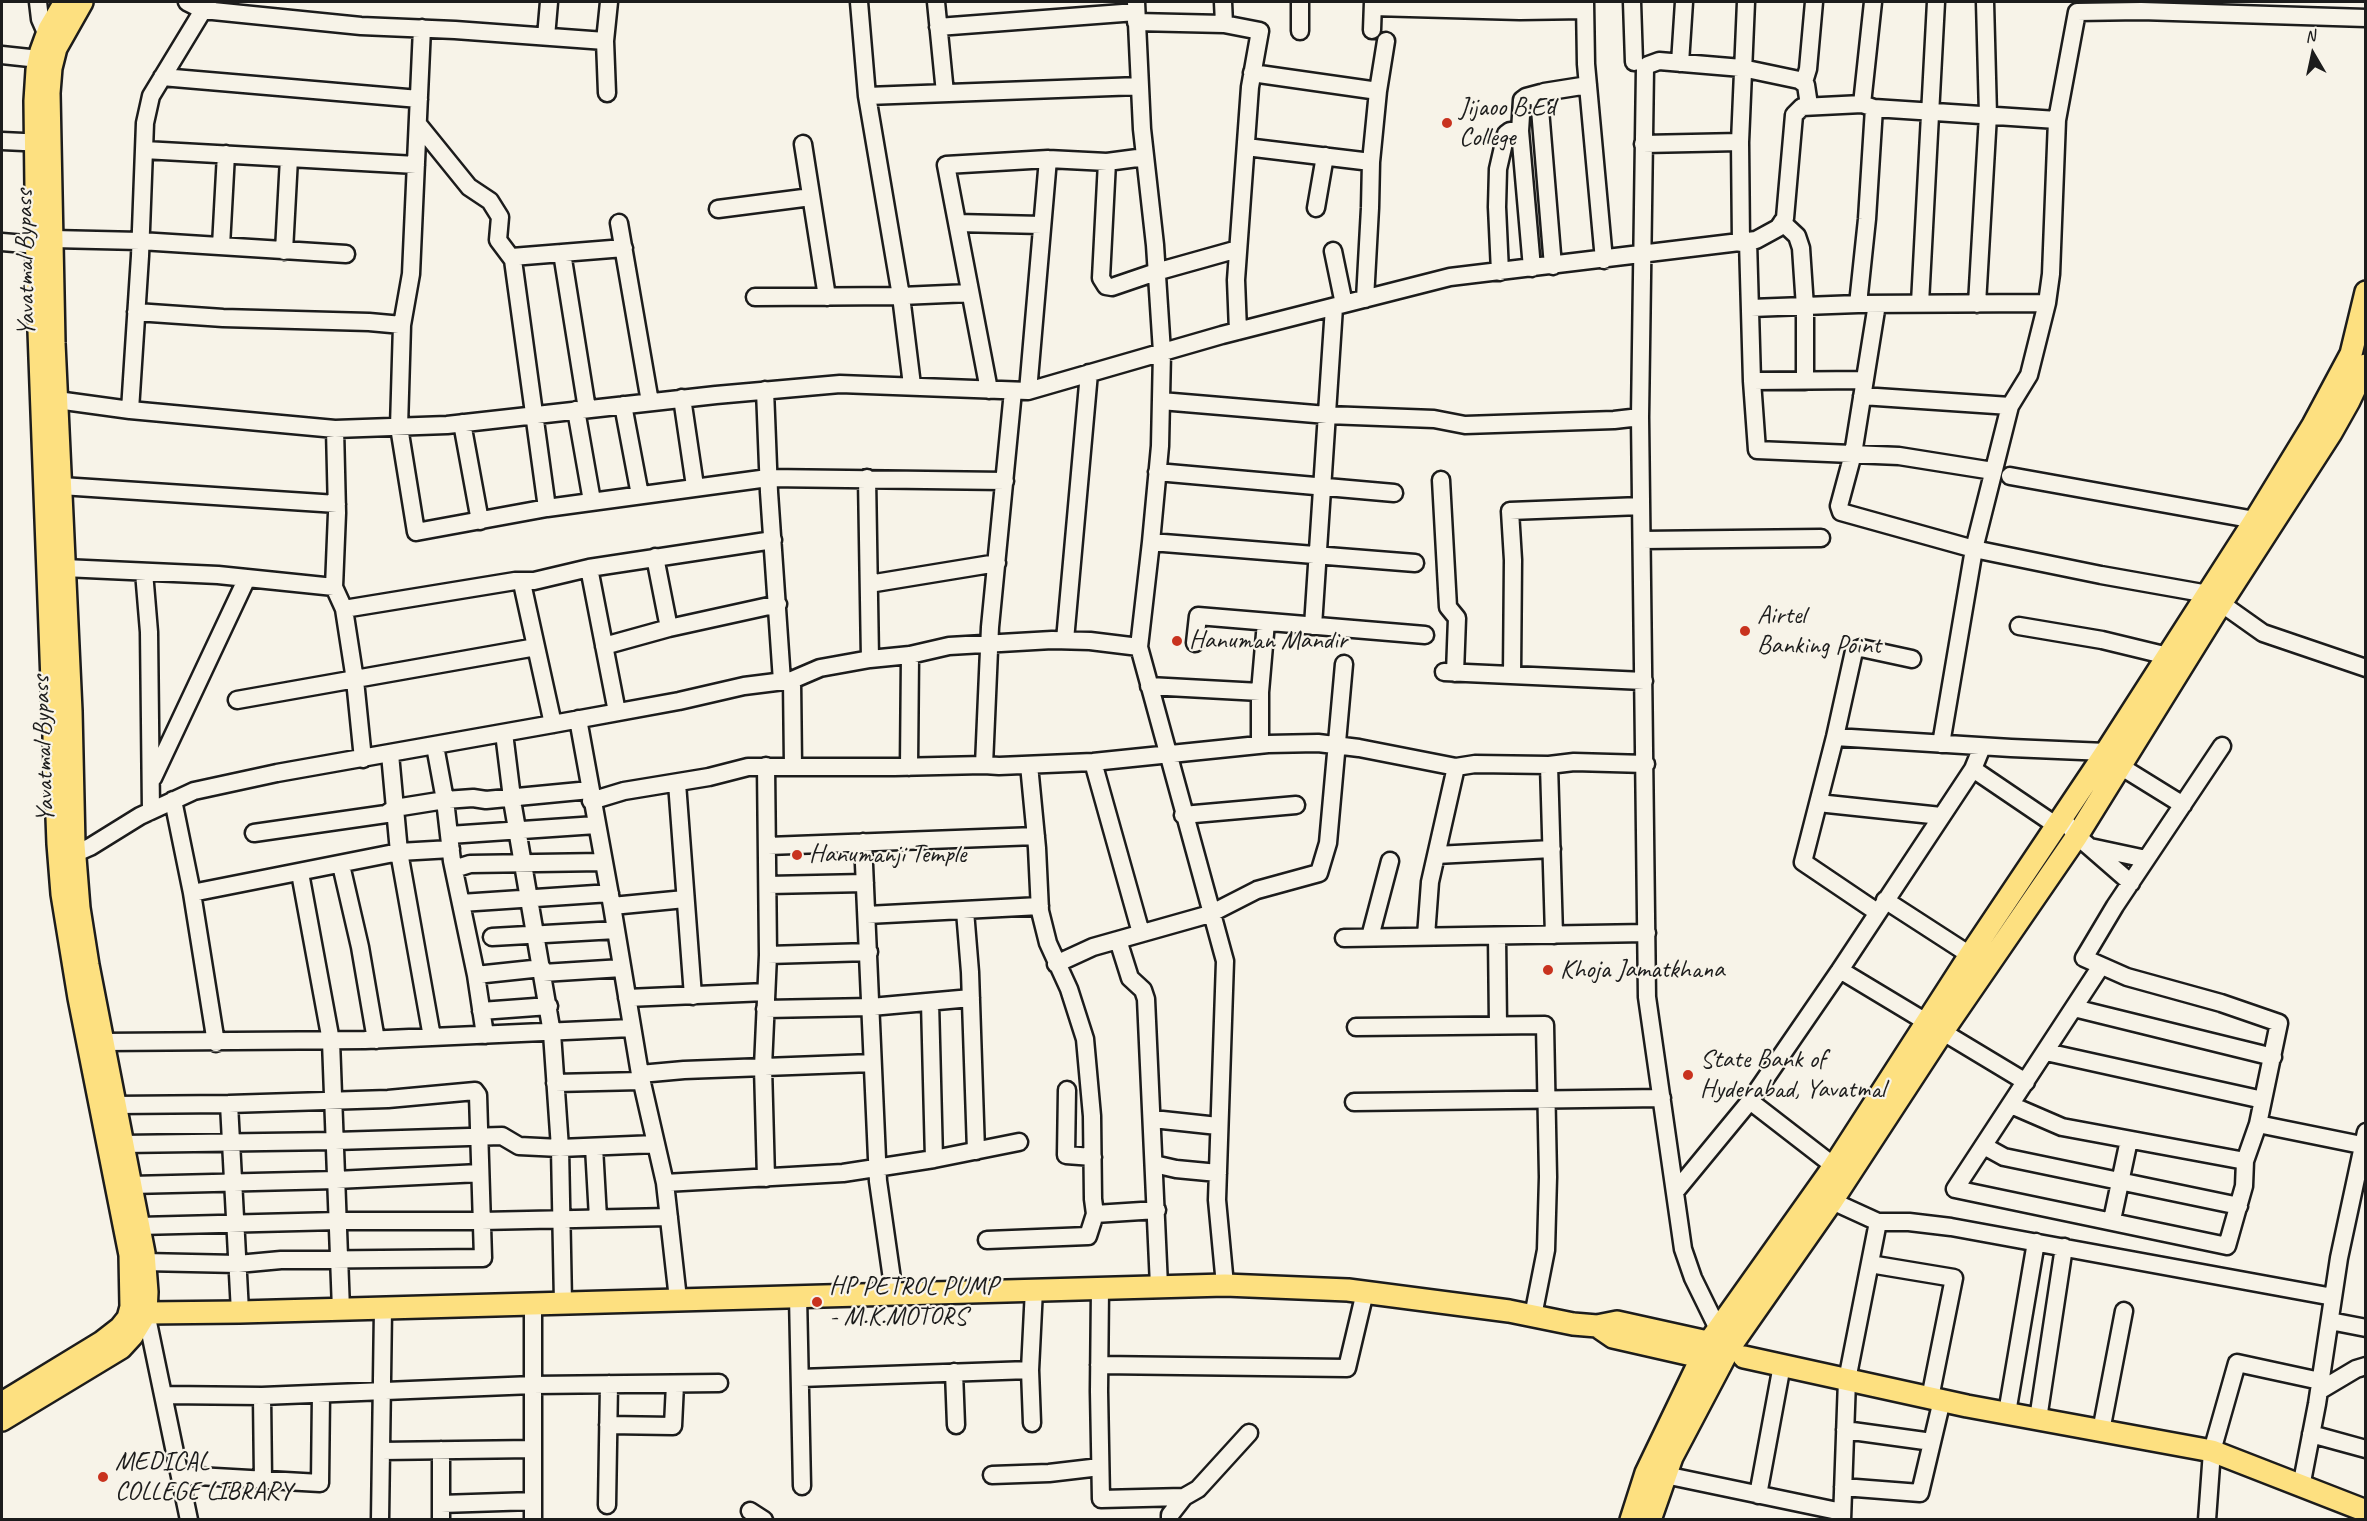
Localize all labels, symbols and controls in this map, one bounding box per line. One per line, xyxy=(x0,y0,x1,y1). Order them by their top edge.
north arrow xyxy=(2283,24,2343,84)
text: N xyxy=(2304,26,2317,47)
place label: Jijaoo B.Ed College xyxy=(1459,92,1555,154)
marker: Jijaoo B.Ed College xyxy=(1440,116,1454,130)
street label: Yavatmal Bypass xyxy=(9,189,43,337)
place label: Airtel Banking Point xyxy=(1757,600,1881,662)
marker: Airtel Banking Point xyxy=(1738,624,1752,638)
place label: Hanuman Mandir xyxy=(1189,625,1347,657)
marker: Hanuman Mandir xyxy=(1170,634,1184,648)
street label: Yavatmal Bypass xyxy=(26,675,62,823)
place label: Hanumanji Temple xyxy=(809,839,966,871)
marker: Hanumanji Temple xyxy=(790,848,804,862)
place label: Khoja Jamatkhana xyxy=(1560,954,1724,986)
marker: Khoja Jamatkhana xyxy=(1541,963,1555,977)
place label: State Bank of Hyderabad, Yavatmal xyxy=(1700,1044,1885,1106)
marker: State Bank of Hyderabad, Yavatmal xyxy=(1681,1068,1695,1082)
place label: HP PETROL PUMP - M.K.MOTORS xyxy=(829,1271,998,1332)
marker: HP PETROL PUMP - M.K.MOTORS xyxy=(810,1295,824,1309)
place label: MEDICAL COLLEGE LIBRARY xyxy=(115,1446,292,1508)
marker: MEDICAL COLLEGE LIBRARY xyxy=(96,1470,110,1484)

